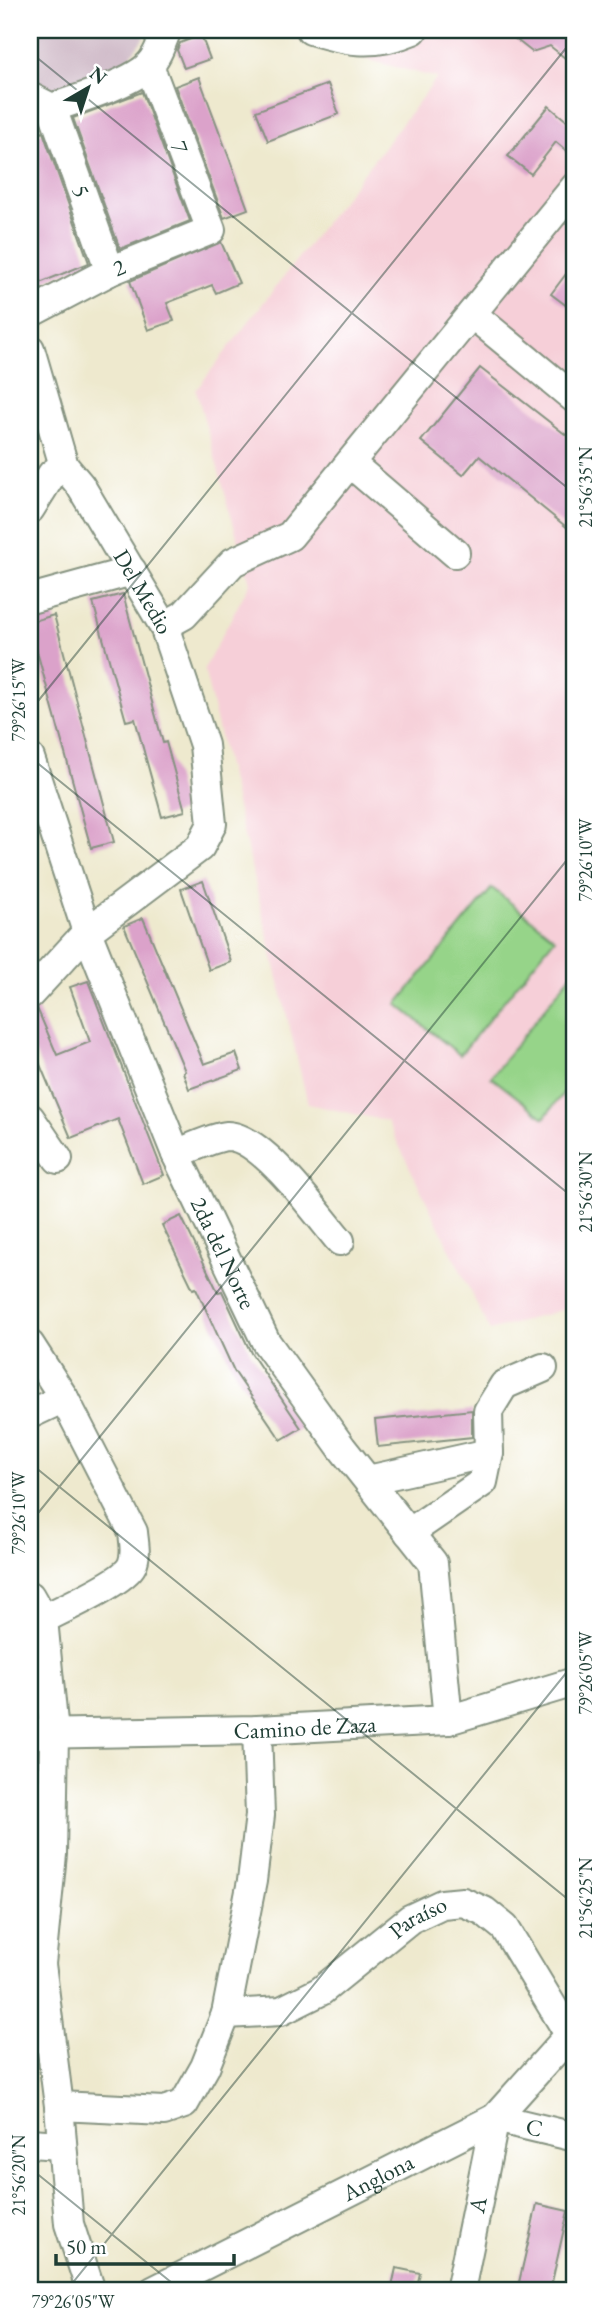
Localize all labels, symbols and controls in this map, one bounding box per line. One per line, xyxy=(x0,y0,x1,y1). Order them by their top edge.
north arrow xyxy=(52,52,122,122)
text: N xyxy=(85,61,113,90)
street label: 7 xyxy=(164,137,196,158)
street label: 5 xyxy=(66,181,97,201)
street label: 2 xyxy=(108,251,130,283)
text: 21°56'35"N xyxy=(574,446,597,527)
street label: Del Medio xyxy=(107,544,181,638)
text: 79°26'15"W xyxy=(7,658,30,742)
text: 79°26'10"W xyxy=(574,818,597,902)
text: 21°56'30"N xyxy=(574,1151,597,1232)
street label: 2da del Norte xyxy=(184,1192,263,1314)
text: 79°26'10"W xyxy=(7,1471,30,1555)
text: 79°26'05"W xyxy=(574,1631,597,1715)
street label: Camino de Zaza xyxy=(233,1709,378,1745)
text: 21°56'25"N xyxy=(574,1857,597,1938)
street label: Paraíso xyxy=(382,1889,451,1945)
street label: C xyxy=(523,2111,546,2144)
text: 21°56'20"N xyxy=(7,2134,30,2215)
street label: Anglona xyxy=(336,2146,419,2208)
street label: A xyxy=(461,2193,494,2217)
scale bar xyxy=(56,2223,234,2267)
text: 50 m xyxy=(66,2233,107,2260)
text: 79°26'05"W xyxy=(31,2290,115,2313)

